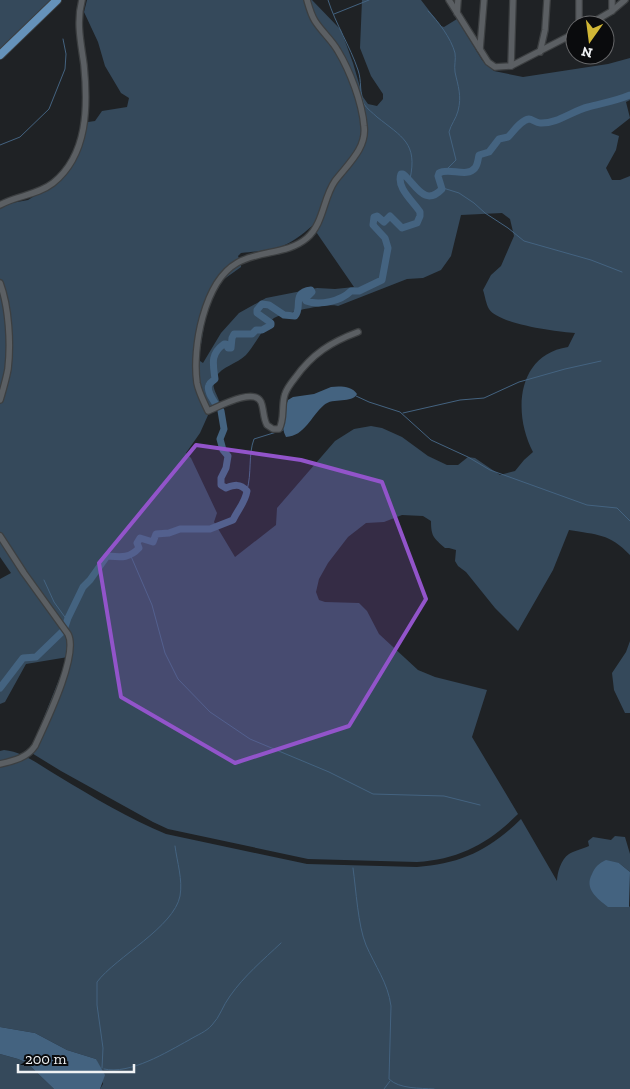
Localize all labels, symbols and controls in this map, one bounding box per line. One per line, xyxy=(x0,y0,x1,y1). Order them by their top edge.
north arrow xyxy=(565,15,615,65)
text: N xyxy=(579,43,594,62)
scale bar xyxy=(18,1042,134,1074)
text: 200 m xyxy=(25,1050,66,1068)

